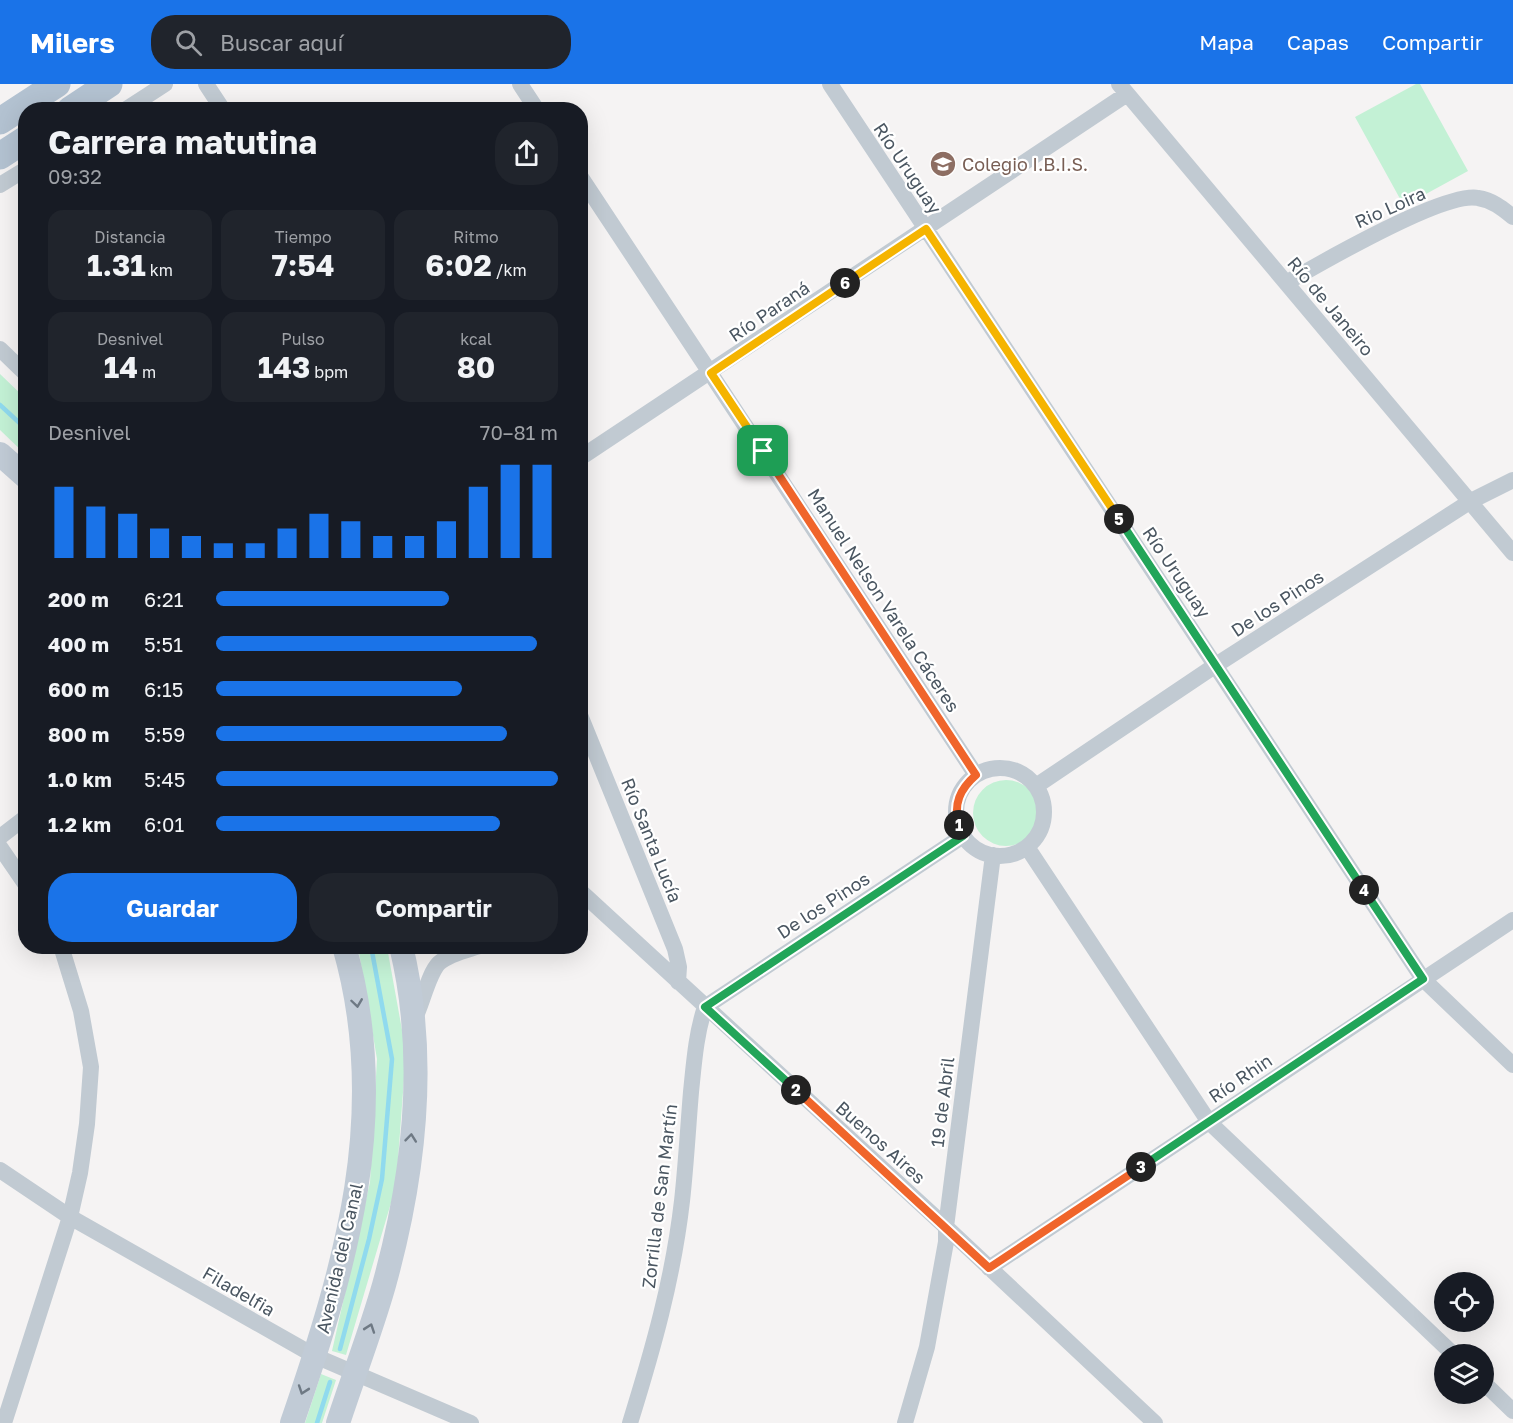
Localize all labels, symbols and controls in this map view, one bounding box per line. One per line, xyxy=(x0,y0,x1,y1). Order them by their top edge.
search box xyxy=(151,15,571,69)
text: Milers xyxy=(30,26,115,59)
icon: search xyxy=(172,26,205,59)
text: Buscar aquí xyxy=(220,29,343,56)
text: Mapa xyxy=(1199,29,1254,55)
text: Capas xyxy=(1287,29,1349,55)
text: Compartir xyxy=(1382,29,1483,55)
street label: Río Uruguay xyxy=(869,118,947,218)
text: Carrera matutina xyxy=(48,122,317,161)
button: share xyxy=(495,122,558,185)
school or university icon: Colegio I.B.I.S. xyxy=(928,149,958,179)
place label: Colegio I.B.I.S. xyxy=(962,153,1088,175)
text: 09:32 xyxy=(48,164,102,188)
street label: Rio Loira xyxy=(1351,182,1429,232)
text: Distancia xyxy=(94,227,166,247)
text: Tiempo xyxy=(274,227,332,247)
text: Ritmo xyxy=(453,227,499,247)
text: 1.31 xyxy=(87,247,146,283)
text: 7:54 xyxy=(272,247,335,283)
text: 6:02 xyxy=(425,247,492,283)
street label: Río de Janeiro xyxy=(1283,252,1379,360)
text: km xyxy=(146,260,173,280)
text: /km xyxy=(492,260,527,280)
pin: 6 xyxy=(830,268,860,298)
text: 6 xyxy=(840,273,850,293)
street label: Río Paraná xyxy=(725,276,813,346)
text: Desnivel xyxy=(97,329,163,349)
text: Pulso xyxy=(281,329,325,349)
text: kcal xyxy=(460,329,492,349)
text: 14 xyxy=(104,349,138,385)
text: 143 xyxy=(258,349,310,385)
text: 80 xyxy=(457,349,495,385)
text: m xyxy=(138,362,156,382)
text: bpm xyxy=(310,362,348,382)
text: Desnivel xyxy=(48,420,131,444)
text: 70–81 m xyxy=(480,420,558,444)
pin xyxy=(737,425,788,476)
icon: arrive xyxy=(746,434,779,467)
street label: Manuel Nelson Varela Cáceres xyxy=(803,484,965,716)
pin: 5 xyxy=(1104,504,1134,534)
text: 5 xyxy=(1114,509,1124,529)
street label: Río Uruguay xyxy=(1138,522,1216,622)
street label: De los Pinos xyxy=(1227,565,1327,641)
text: 200 m xyxy=(48,587,109,611)
text: 6:21 xyxy=(144,587,183,611)
text: 400 m xyxy=(48,632,109,656)
text: 5:51 xyxy=(144,632,183,656)
text: 600 m xyxy=(48,677,109,701)
text: 6:15 xyxy=(144,677,183,701)
text: 800 m xyxy=(48,722,109,746)
text: 5:59 xyxy=(144,722,185,746)
text: 1.0 km xyxy=(48,767,112,791)
text: 5:45 xyxy=(144,767,185,791)
street label: Río Santa Lucía xyxy=(617,774,687,906)
pin: 1 xyxy=(944,810,974,840)
text: 1.2 km xyxy=(48,812,111,836)
text: 6:01 xyxy=(144,812,184,836)
text: 1 xyxy=(955,815,963,835)
street label: De los Pinos xyxy=(773,867,873,943)
button: Guardar xyxy=(48,873,297,942)
button: Compartir xyxy=(309,873,558,942)
pin: 4 xyxy=(1349,875,1379,905)
text: 4 xyxy=(1359,880,1369,900)
one-way arrow xyxy=(351,999,363,1008)
street label: Río Rhin xyxy=(1204,1049,1276,1107)
street label: 19 de Abril xyxy=(926,1055,958,1148)
pin: 2 xyxy=(781,1075,811,1105)
text: 2 xyxy=(791,1080,801,1100)
street label: Buenos Aires xyxy=(832,1096,930,1188)
street label: Zorrilla de San Martín xyxy=(637,1103,681,1289)
one-way arrow xyxy=(404,1133,417,1142)
pin: 3 xyxy=(1126,1152,1156,1182)
text: 3 xyxy=(1136,1157,1146,1177)
street label: Avenida del Canal xyxy=(311,1180,367,1335)
street label: Filadelfia xyxy=(199,1261,279,1321)
map controls xyxy=(1434,1272,1494,1404)
button: locate xyxy=(1434,1272,1494,1332)
one-way arrow xyxy=(362,1323,375,1334)
button: layers xyxy=(1434,1344,1494,1404)
one-way arrow xyxy=(298,1384,311,1395)

